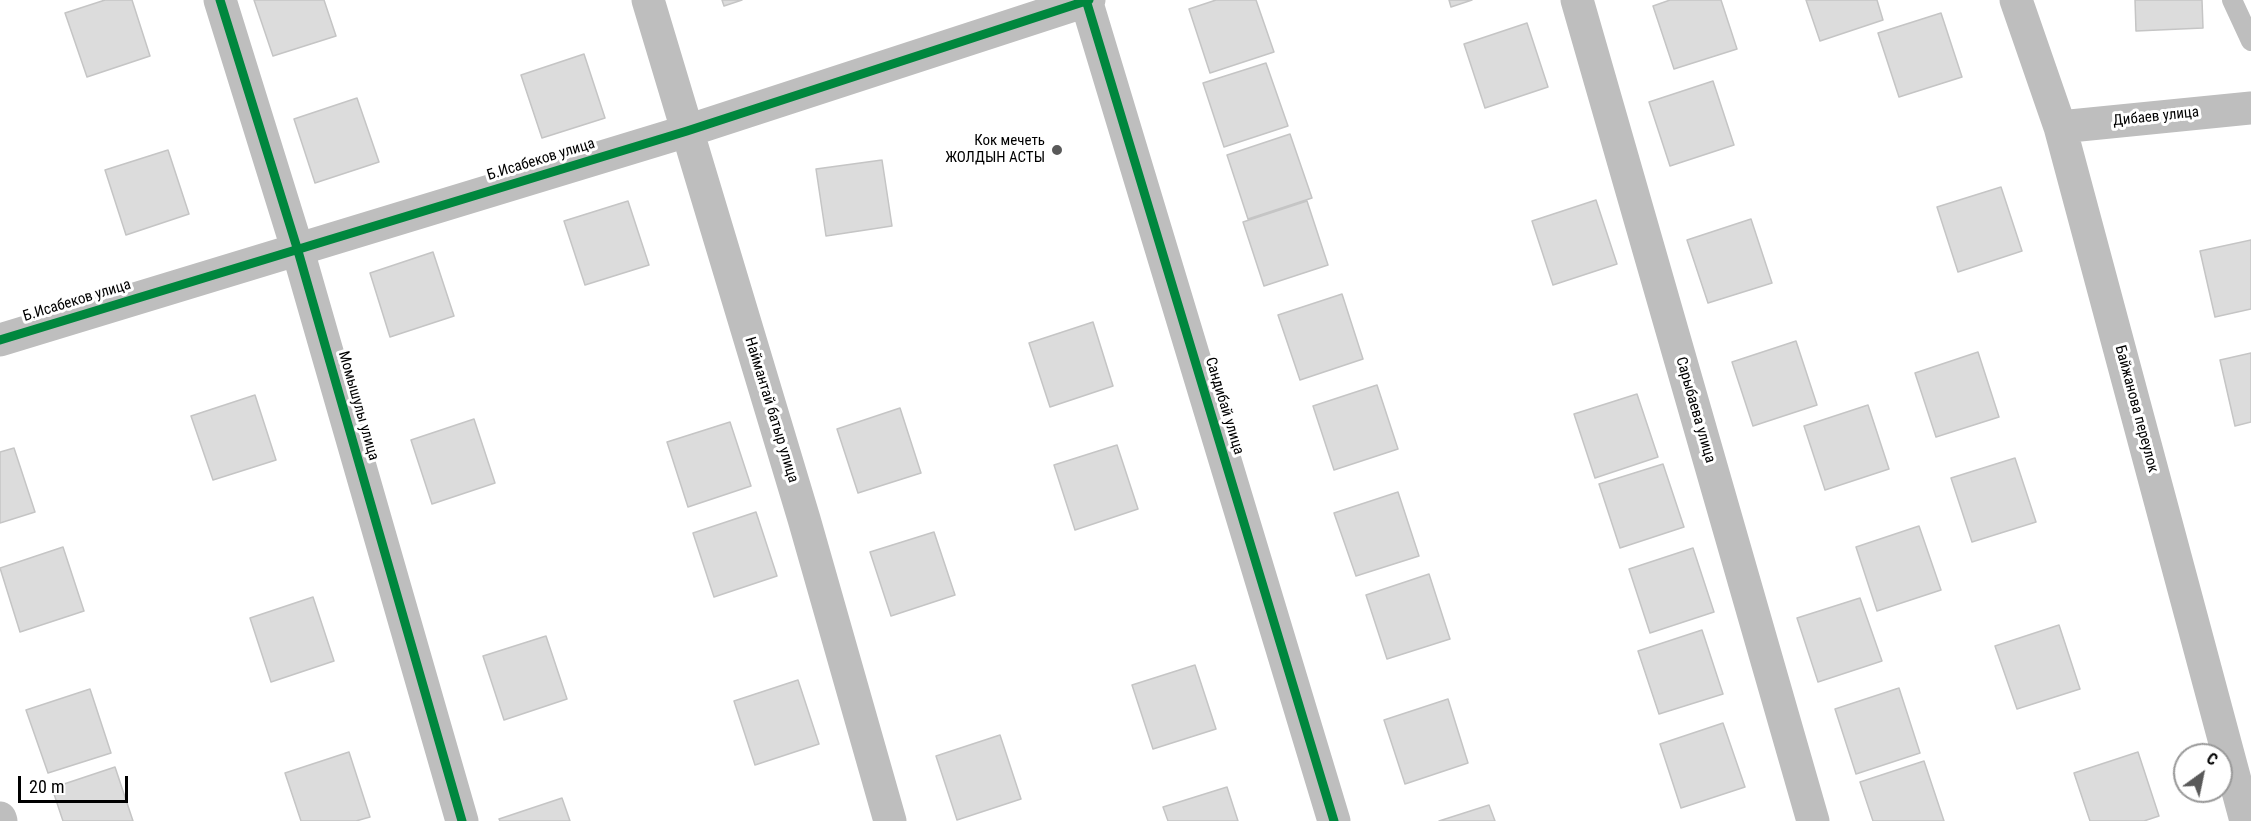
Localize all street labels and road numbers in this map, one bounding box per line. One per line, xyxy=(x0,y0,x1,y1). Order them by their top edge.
street label: Дибаев улица xyxy=(2112,104,2200,130)
street label: Б.Исабеков улица xyxy=(485,135,597,185)
street label: Б.Исабеков улица xyxy=(21,276,133,326)
street label: Наймантай батыр улица xyxy=(740,335,802,485)
street label: Байжанова переулок xyxy=(2110,343,2162,475)
street label: Момышулы улица xyxy=(334,349,382,463)
street label: Сандибай улица xyxy=(1201,355,1247,457)
street label: Сарыбаева улица xyxy=(1671,355,1719,465)

